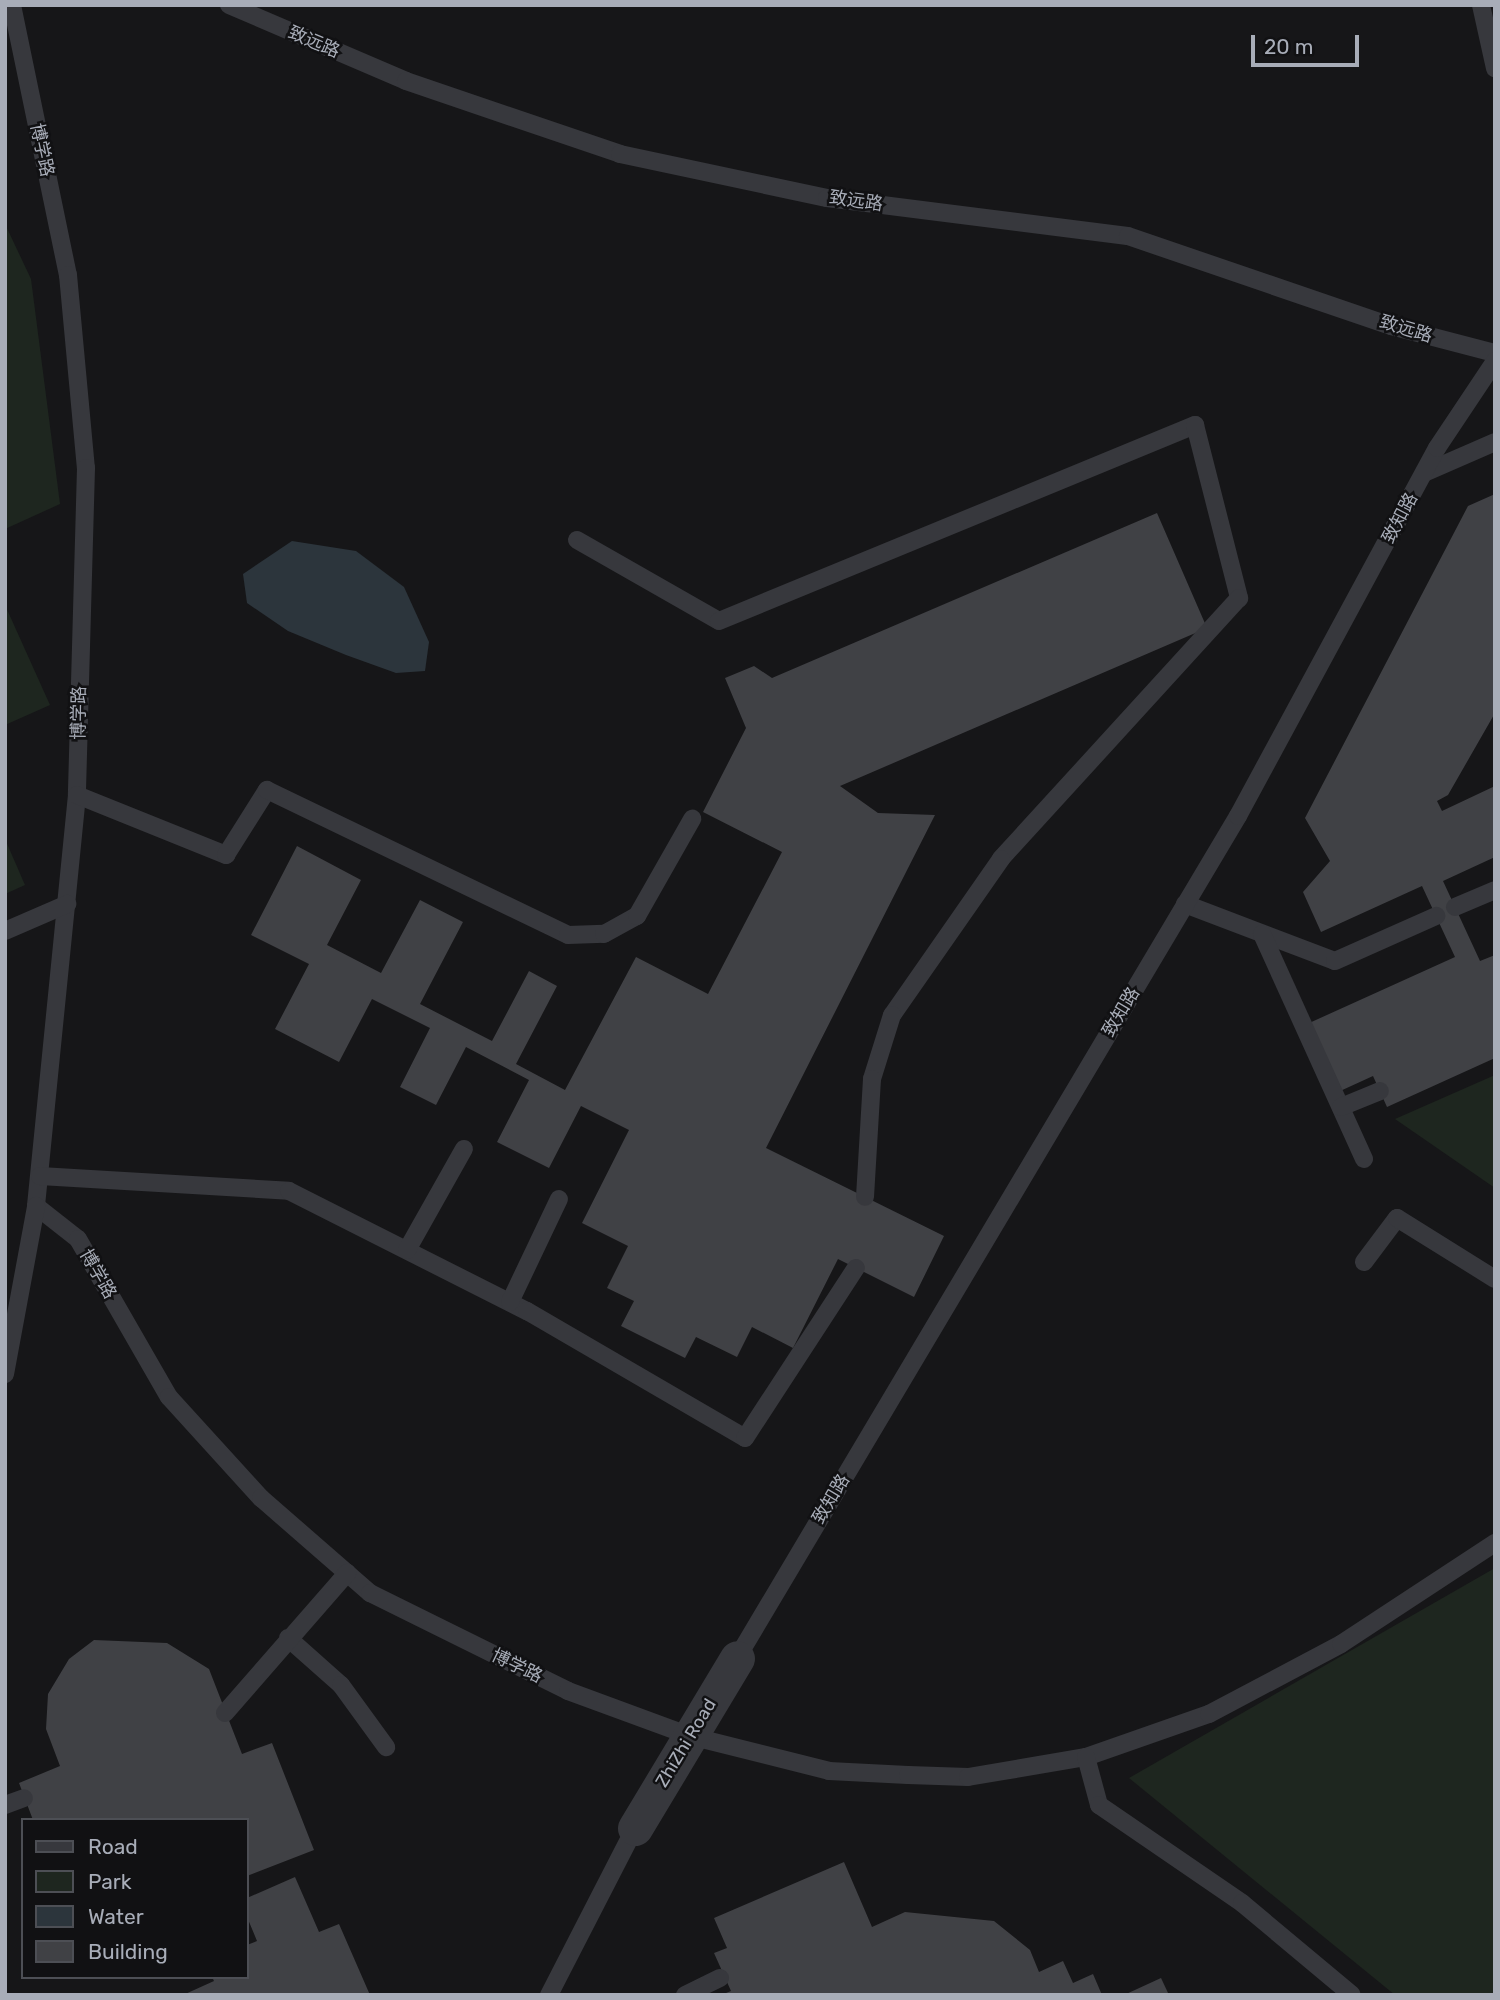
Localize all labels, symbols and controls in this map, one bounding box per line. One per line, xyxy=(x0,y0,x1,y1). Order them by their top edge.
scale bar xyxy=(1255,21,1364,65)
street label: 致远路 xyxy=(285,22,343,62)
text: 20 m xyxy=(1264,34,1313,59)
street label: 博学路 xyxy=(26,121,58,179)
street label: 致远路 xyxy=(828,187,884,215)
street label: 致远路 xyxy=(1377,311,1435,347)
street label: 致知路 xyxy=(1378,489,1422,547)
street label: 博学路 xyxy=(68,686,90,740)
street label: 致知路 xyxy=(1098,983,1144,1041)
street label: 博学路 xyxy=(75,1245,121,1303)
street label: 致知路 xyxy=(808,1470,854,1528)
street label: 博学路 xyxy=(488,1644,546,1688)
street label: ZhiZhi Road xyxy=(651,1695,721,1791)
legend xyxy=(21,1818,248,1979)
text: Road xyxy=(88,1834,138,1859)
text: Park xyxy=(88,1869,132,1894)
text: Water xyxy=(88,1904,144,1929)
text: Building xyxy=(88,1939,168,1964)

